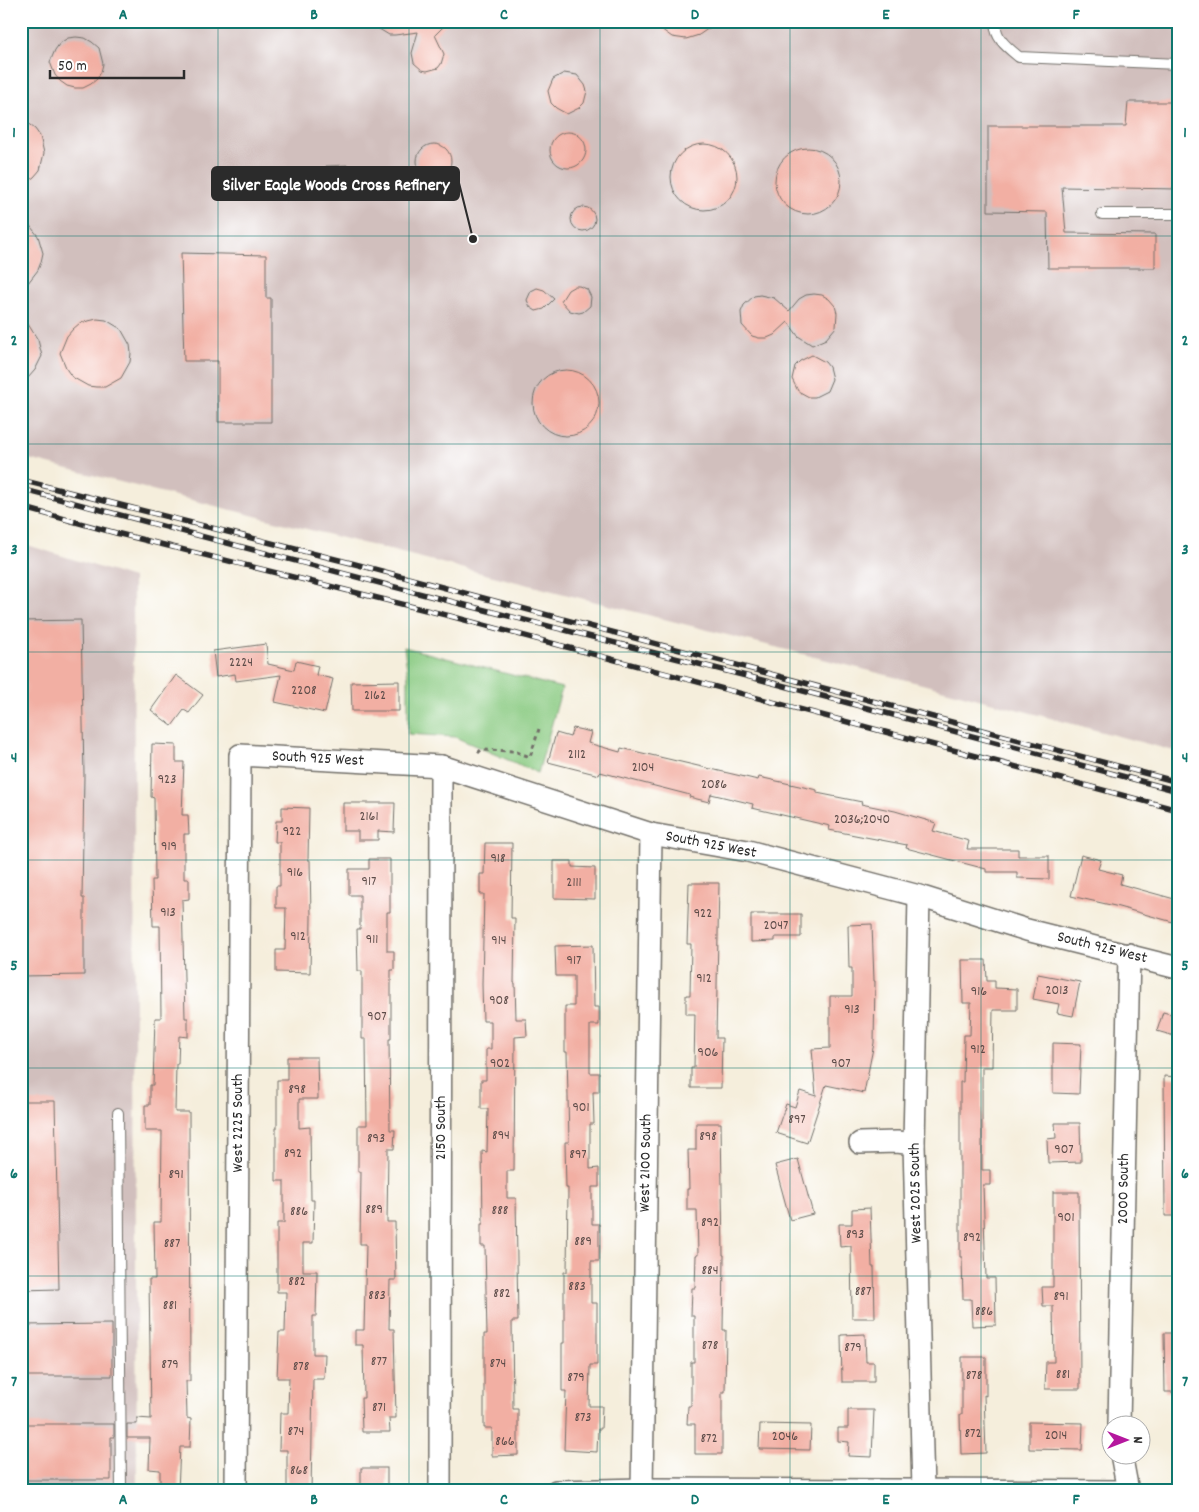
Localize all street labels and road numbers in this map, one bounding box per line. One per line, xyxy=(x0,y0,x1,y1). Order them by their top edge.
street label: South 925 West xyxy=(271,745,365,773)
street label: South 925 West xyxy=(664,825,759,865)
street label: South 925 West xyxy=(1054,926,1150,970)
street label: West 2225 South xyxy=(227,1074,250,1172)
street label: 2150 South xyxy=(430,1096,453,1160)
street label: West 2100 South xyxy=(634,1114,658,1212)
street label: West 2025 South xyxy=(904,1143,928,1243)
street label: 2000 South xyxy=(1112,1153,1136,1225)

